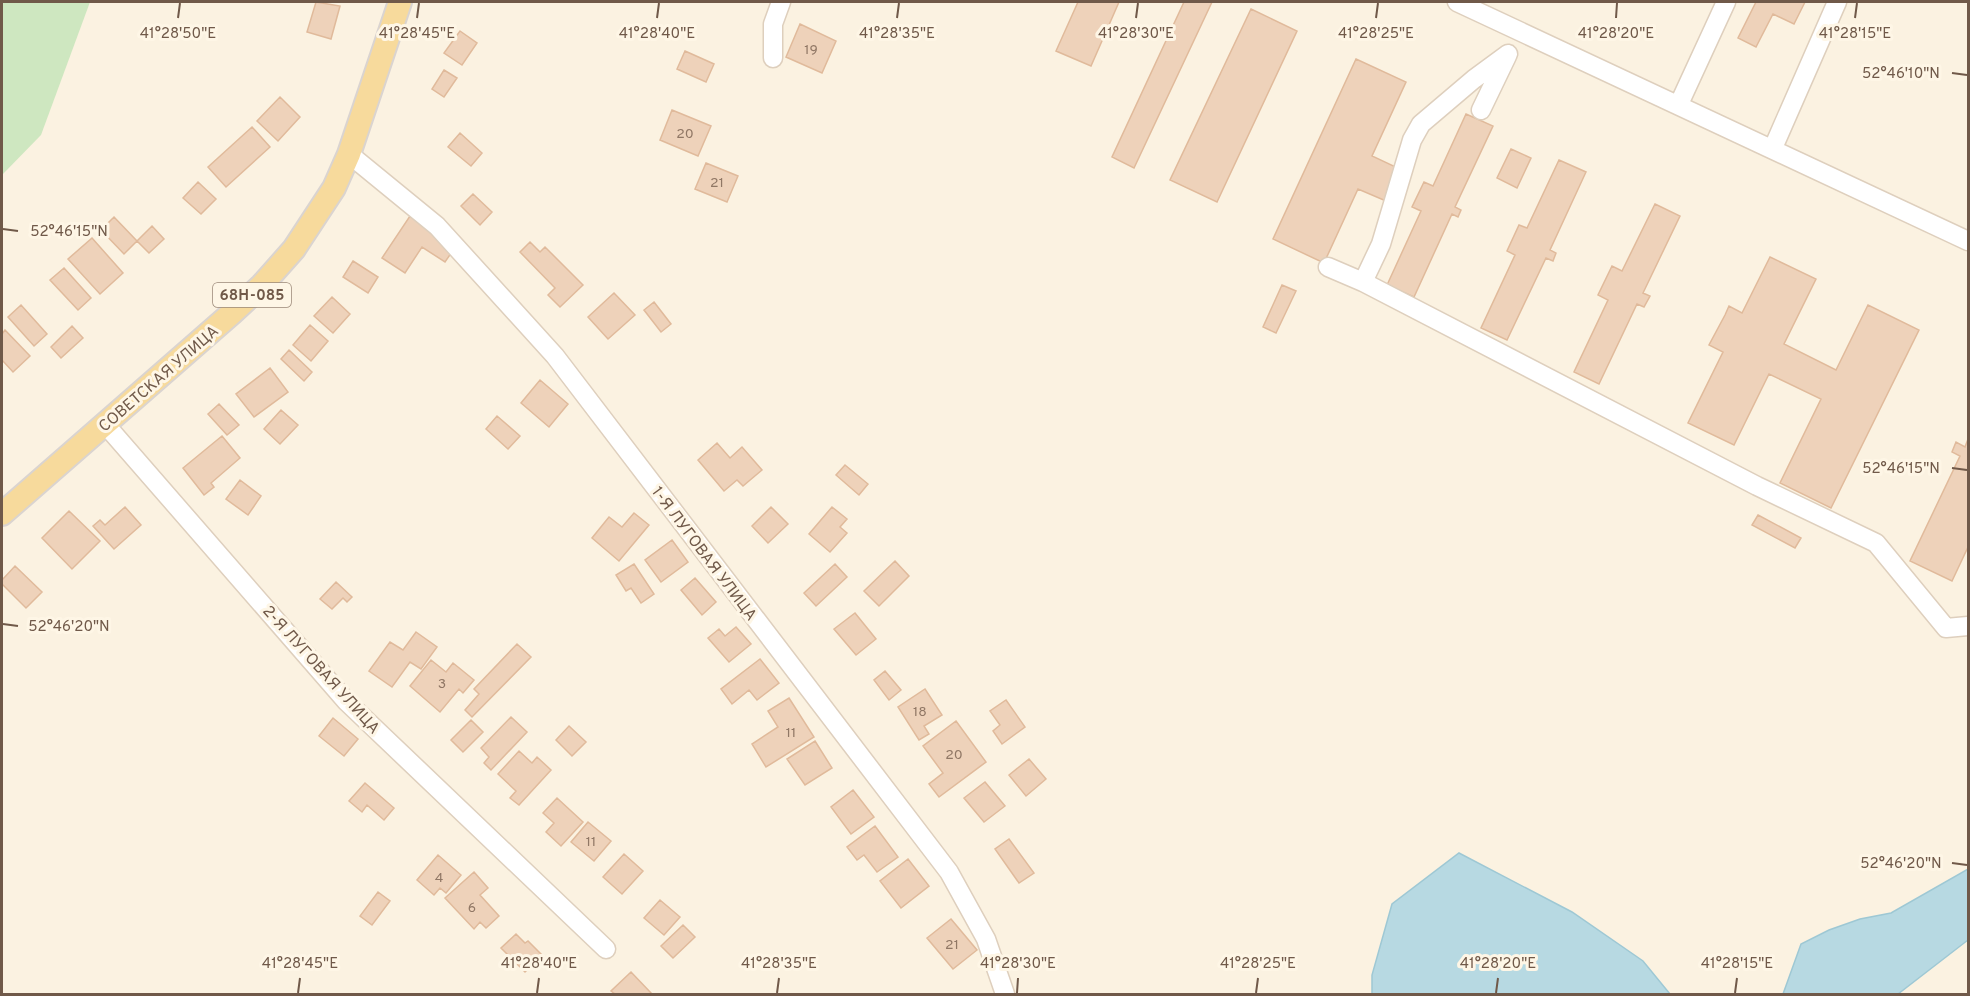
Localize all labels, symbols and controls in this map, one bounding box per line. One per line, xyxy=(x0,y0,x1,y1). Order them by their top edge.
text: 41°28'50"E xyxy=(140,25,216,44)
text: 41°28'45"E xyxy=(379,25,455,44)
text: 41°28'40"E xyxy=(619,25,695,44)
text: 41°28'35"E xyxy=(859,25,935,44)
text: 41°28'30"E xyxy=(1098,25,1174,44)
text: 41°28'25"E xyxy=(1338,25,1414,44)
text: 41°28'20"E xyxy=(1578,25,1654,44)
text: 41°28'15"E xyxy=(1819,25,1891,44)
house number: 19 xyxy=(804,42,818,59)
text: 52°46'10"N xyxy=(1862,65,1940,84)
house number: 20 xyxy=(676,126,694,143)
house number: 21 xyxy=(710,175,724,192)
text: 52°46'15"N xyxy=(30,223,108,242)
road number: 68Н-085 xyxy=(213,283,291,307)
street label: СОВЕТСКАЯ УЛИЦА xyxy=(95,322,224,437)
text: 52°46'15"N xyxy=(1862,460,1940,479)
street label: 1-Я ЛУГОВАЯ УЛИЦА xyxy=(646,483,761,625)
street label: 2-Я ЛУГОВАЯ УЛИЦА xyxy=(257,602,384,739)
text: 52°46'20"N xyxy=(28,618,110,637)
house number: 3 xyxy=(438,676,446,693)
house number: 18 xyxy=(913,704,927,721)
house number: 11 xyxy=(786,725,796,742)
house number: 20 xyxy=(945,747,963,764)
house number: 11 xyxy=(586,834,596,851)
text: 52°46'20"N xyxy=(1860,855,1942,874)
house number: 4 xyxy=(435,870,443,887)
house number: 6 xyxy=(468,900,476,917)
house number: 21 xyxy=(945,937,959,954)
text: 41°28'45"E xyxy=(262,955,338,974)
text: 41°28'40"E xyxy=(501,955,577,974)
text: 41°28'35"E xyxy=(741,955,817,974)
text: 41°28'30"E xyxy=(980,955,1056,974)
text: 41°28'25"E xyxy=(1220,955,1296,974)
text: 41°28'20"E xyxy=(1460,955,1536,974)
text: 41°28'15"E xyxy=(1701,955,1773,974)

